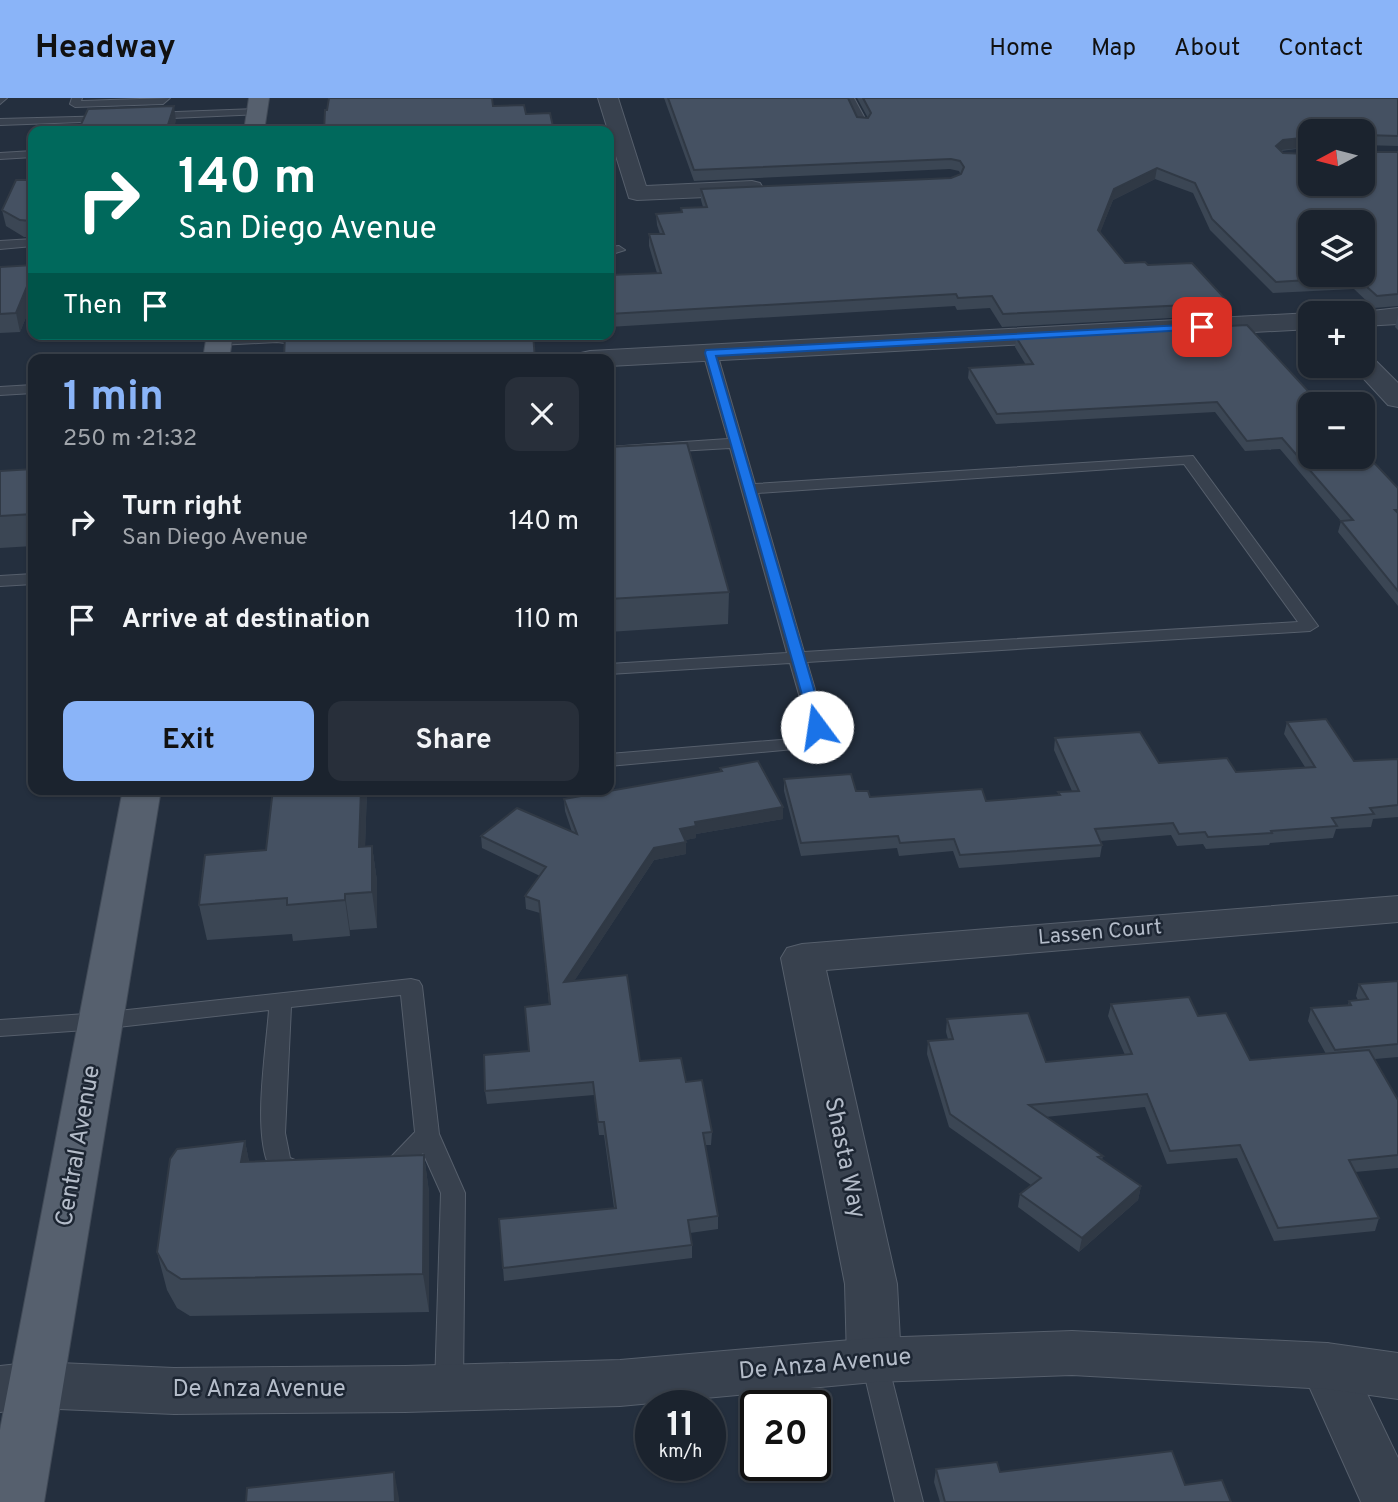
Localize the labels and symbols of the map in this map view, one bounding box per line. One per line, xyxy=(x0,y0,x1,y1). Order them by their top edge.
north arrow xyxy=(1298,119,1376,196)
pin xyxy=(1172,297,1232,357)
position arrow xyxy=(780,690,854,764)
street label: Lassen Court xyxy=(1037,914,1163,952)
street label: Central Avenue xyxy=(50,1063,108,1229)
street label: Shasta Way xyxy=(817,1095,871,1221)
street label: De Anza Avenue xyxy=(737,1343,913,1387)
street label: De Anza Avenue xyxy=(172,1375,346,1405)
speed limit sign: 20 xyxy=(740,1390,831,1481)

